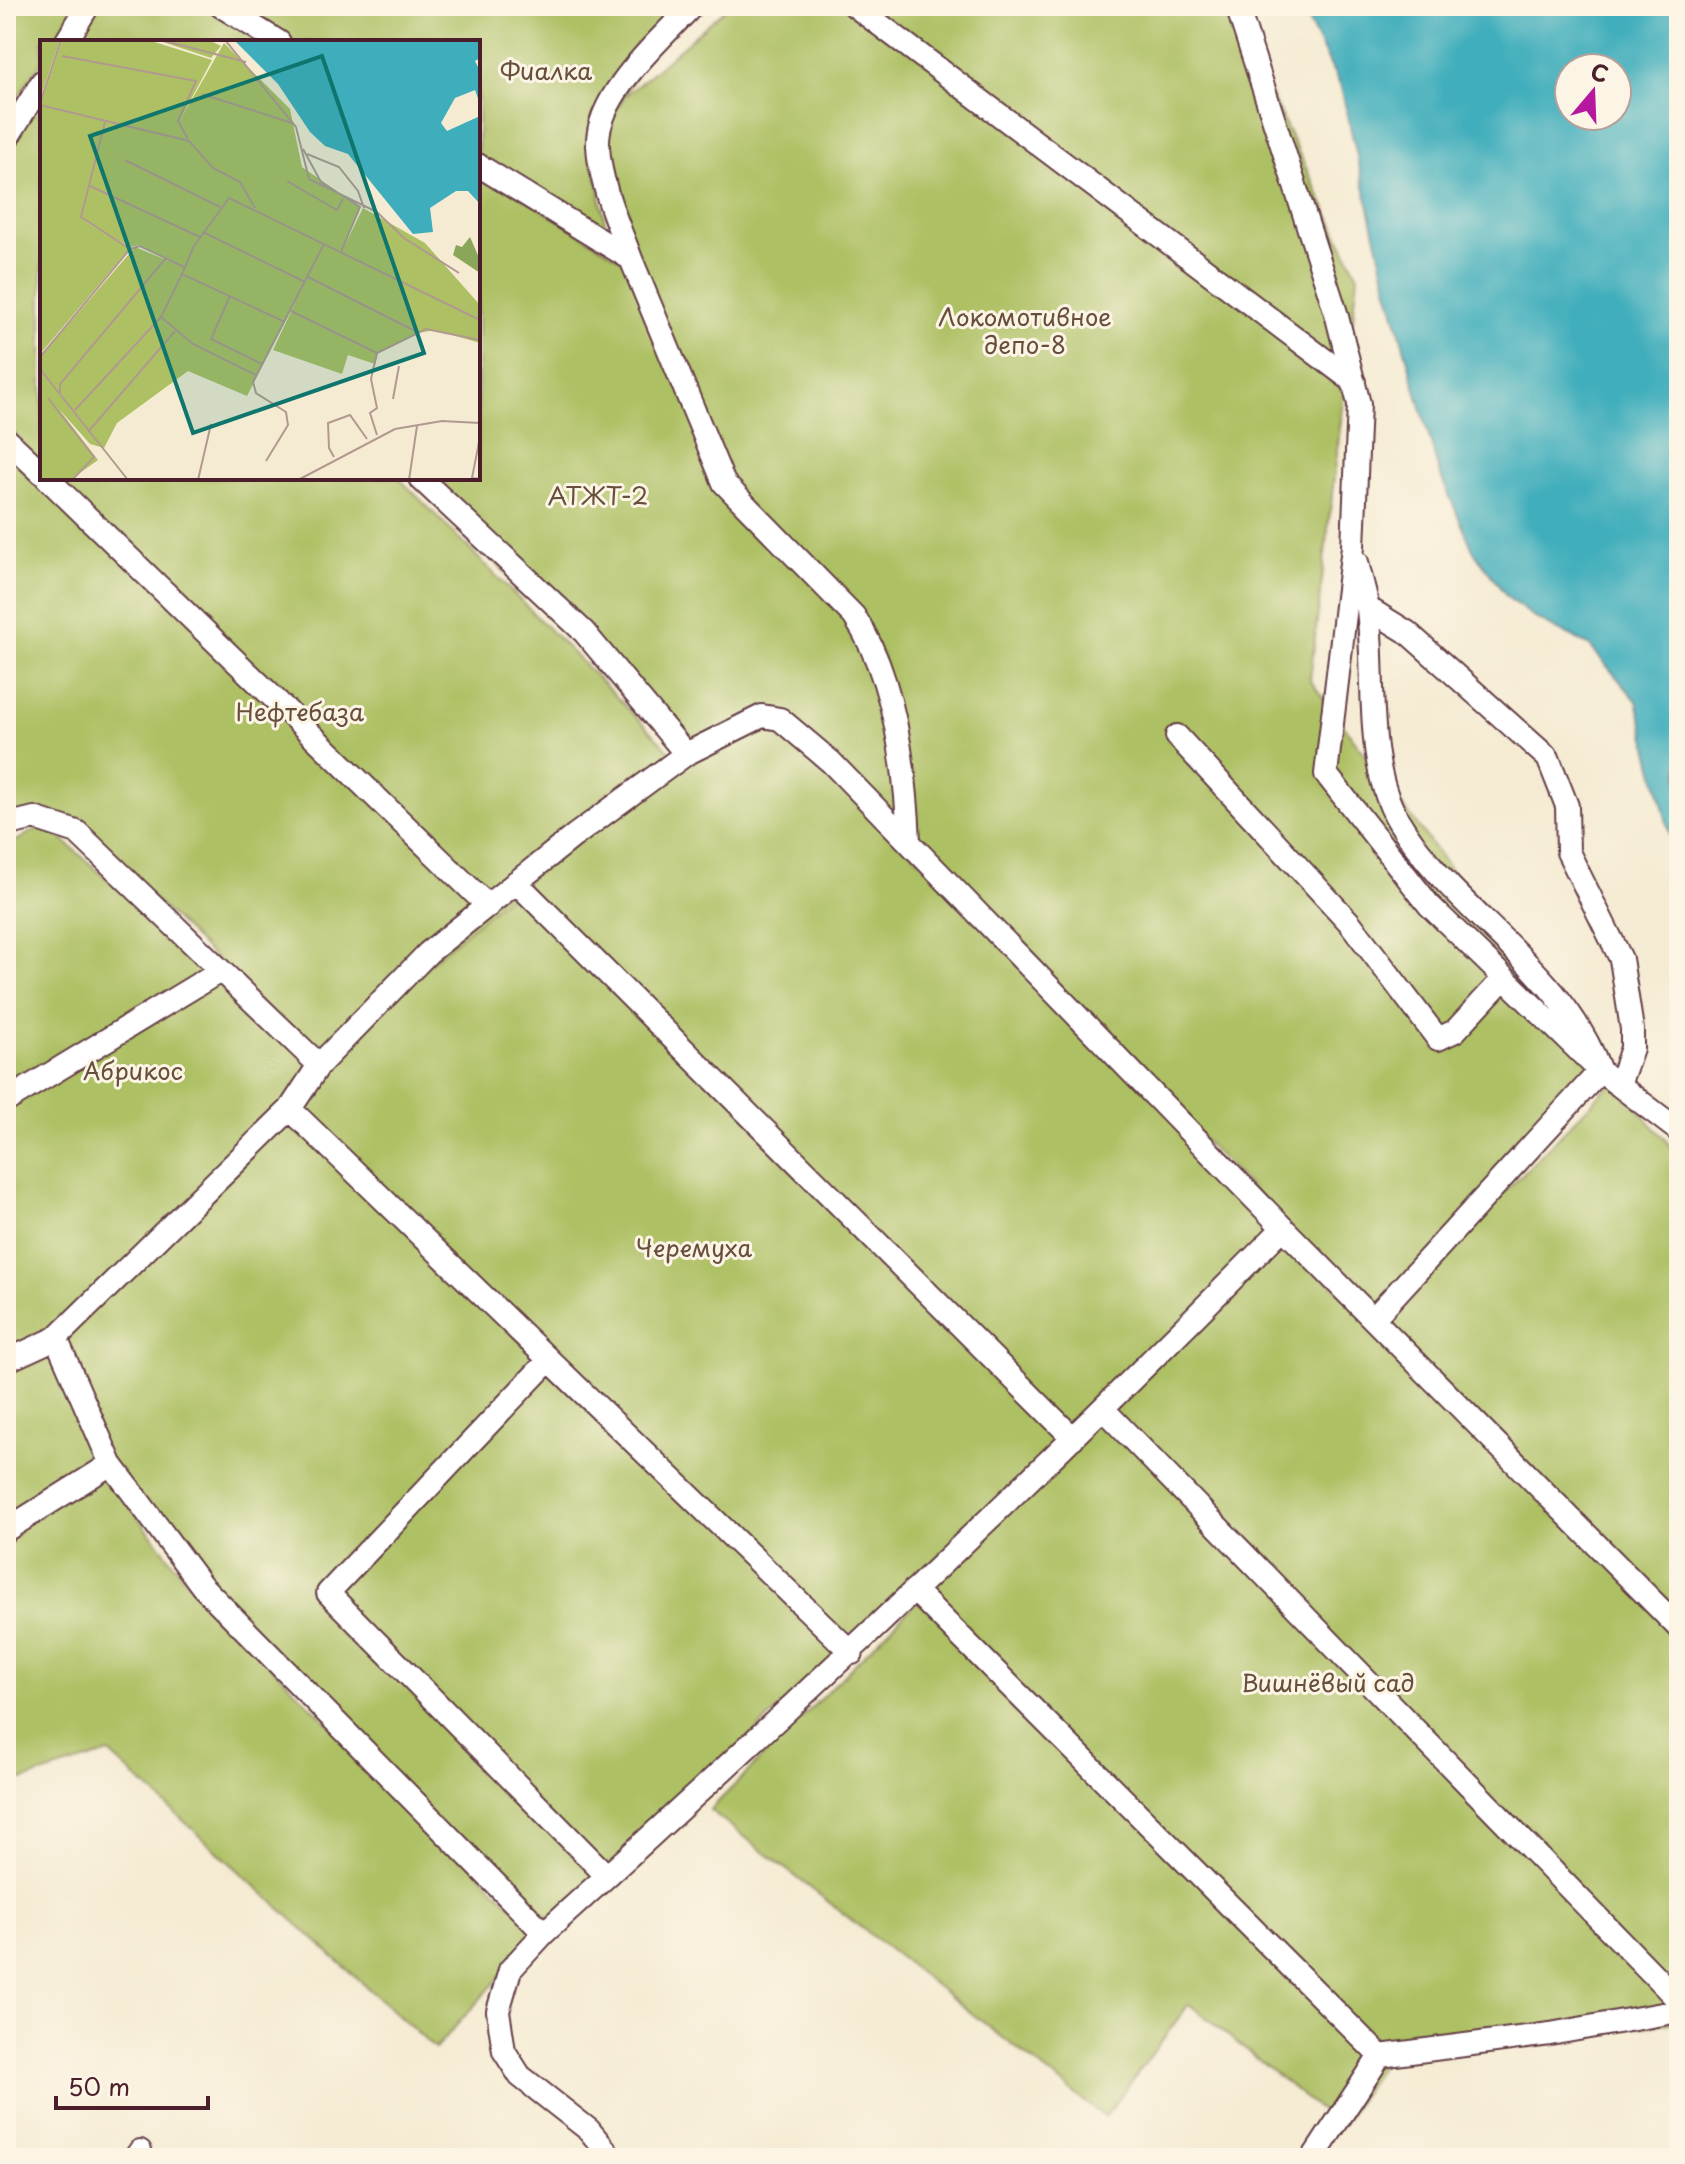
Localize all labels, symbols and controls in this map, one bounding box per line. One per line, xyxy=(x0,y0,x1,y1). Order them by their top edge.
inset map xyxy=(40,40,480,480)
park label: Фиалка xyxy=(500,52,592,88)
north arrow xyxy=(1553,52,1633,132)
text: С xyxy=(1587,53,1613,90)
park label: Локомотивное депо-8 xyxy=(938,298,1112,362)
park label: АТЖТ-2 xyxy=(548,477,648,513)
park label: Нефтебаза xyxy=(236,693,364,729)
park label: Абрикос xyxy=(83,1052,183,1088)
park label: Черемуха xyxy=(636,1229,753,1265)
park label: Вишнёвый сад xyxy=(1241,1664,1415,1700)
scale bar xyxy=(56,2060,208,2110)
text: 50 m xyxy=(68,2068,130,2104)

